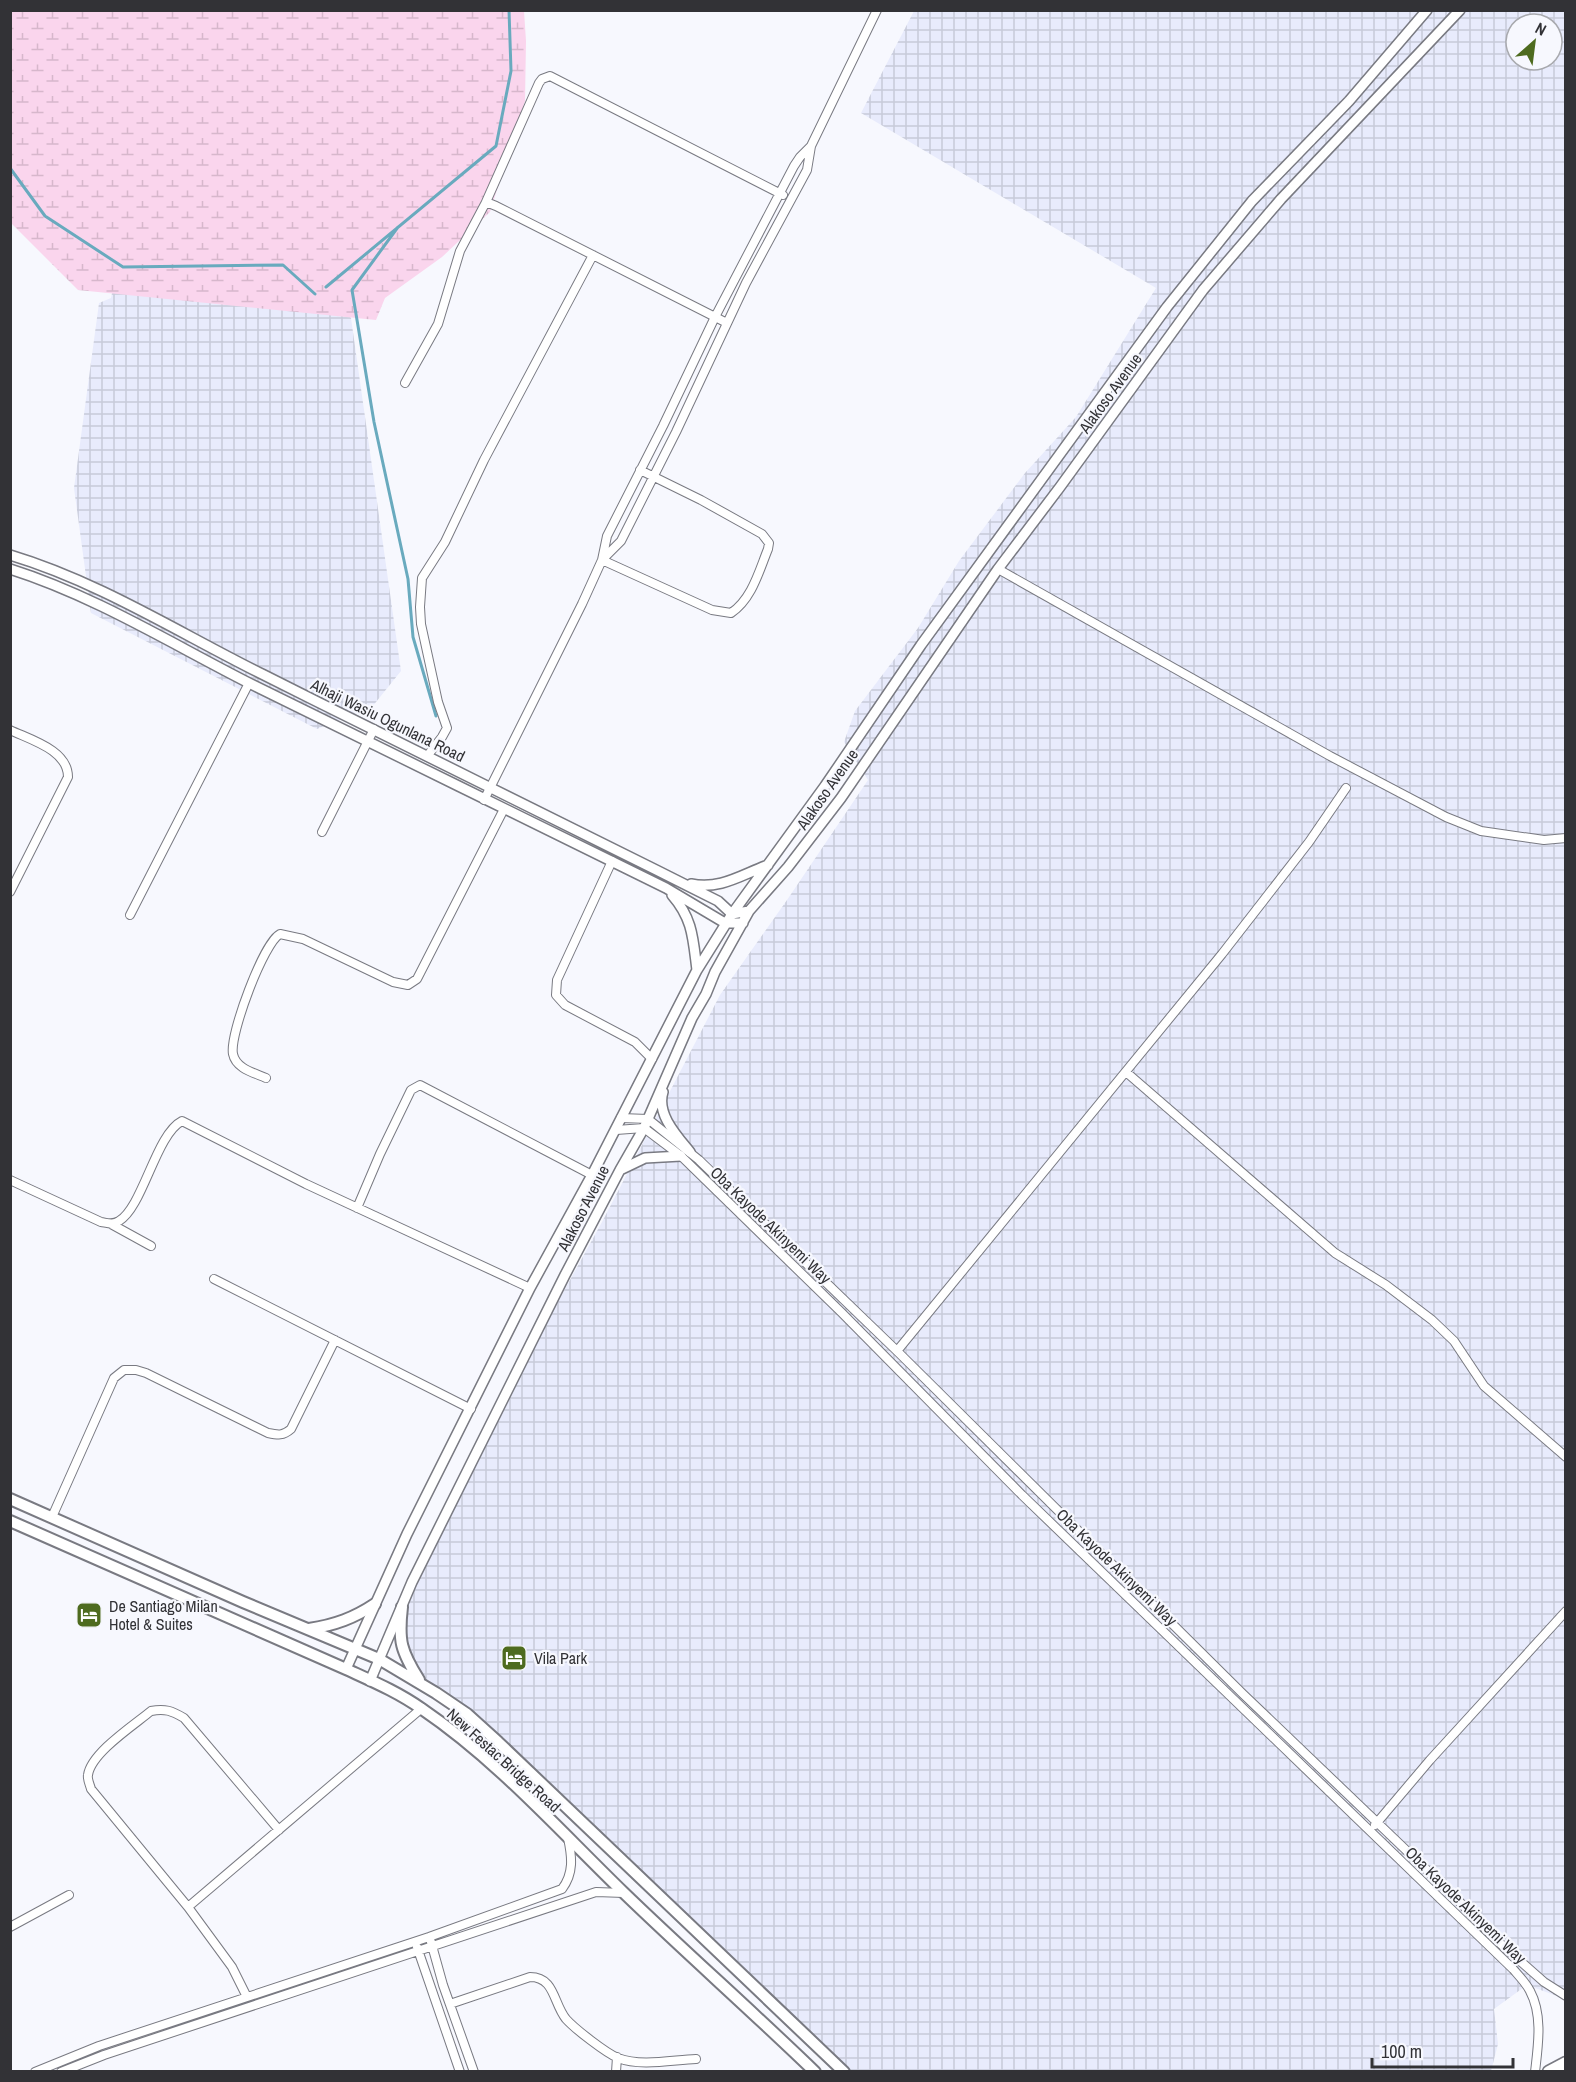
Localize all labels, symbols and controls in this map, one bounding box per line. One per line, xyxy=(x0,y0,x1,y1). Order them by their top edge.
north arrow xyxy=(1504,12,1564,72)
text: N xyxy=(1532,17,1550,41)
street label: Alakoso Avenue xyxy=(1073,349,1146,438)
street label: Alhaji Wasiu Ogunlana Road xyxy=(306,673,469,767)
street label: Alakoso Avenue xyxy=(790,744,863,835)
street label: Alakoso Avenue xyxy=(551,1161,614,1256)
street label: Oba Kayode Akinyemi Way xyxy=(706,1162,836,1289)
street label: Oba Kayode Akinyemi Way xyxy=(1052,1504,1182,1631)
place label: De Santiago Milan Hotel & Suites xyxy=(109,1595,218,1635)
hotel icon: De Santiago Milan Hotel & Suites xyxy=(74,1600,104,1630)
hotel icon: Vila Park xyxy=(499,1643,529,1673)
place label: Vila Park xyxy=(534,1647,587,1669)
street label: New Festac Bridge Road xyxy=(442,1703,566,1817)
street label: Oba Kayode Akinyemi Way xyxy=(1401,1842,1531,1969)
scale bar xyxy=(1372,2031,1513,2069)
text: 100 m xyxy=(1381,2039,1422,2064)

